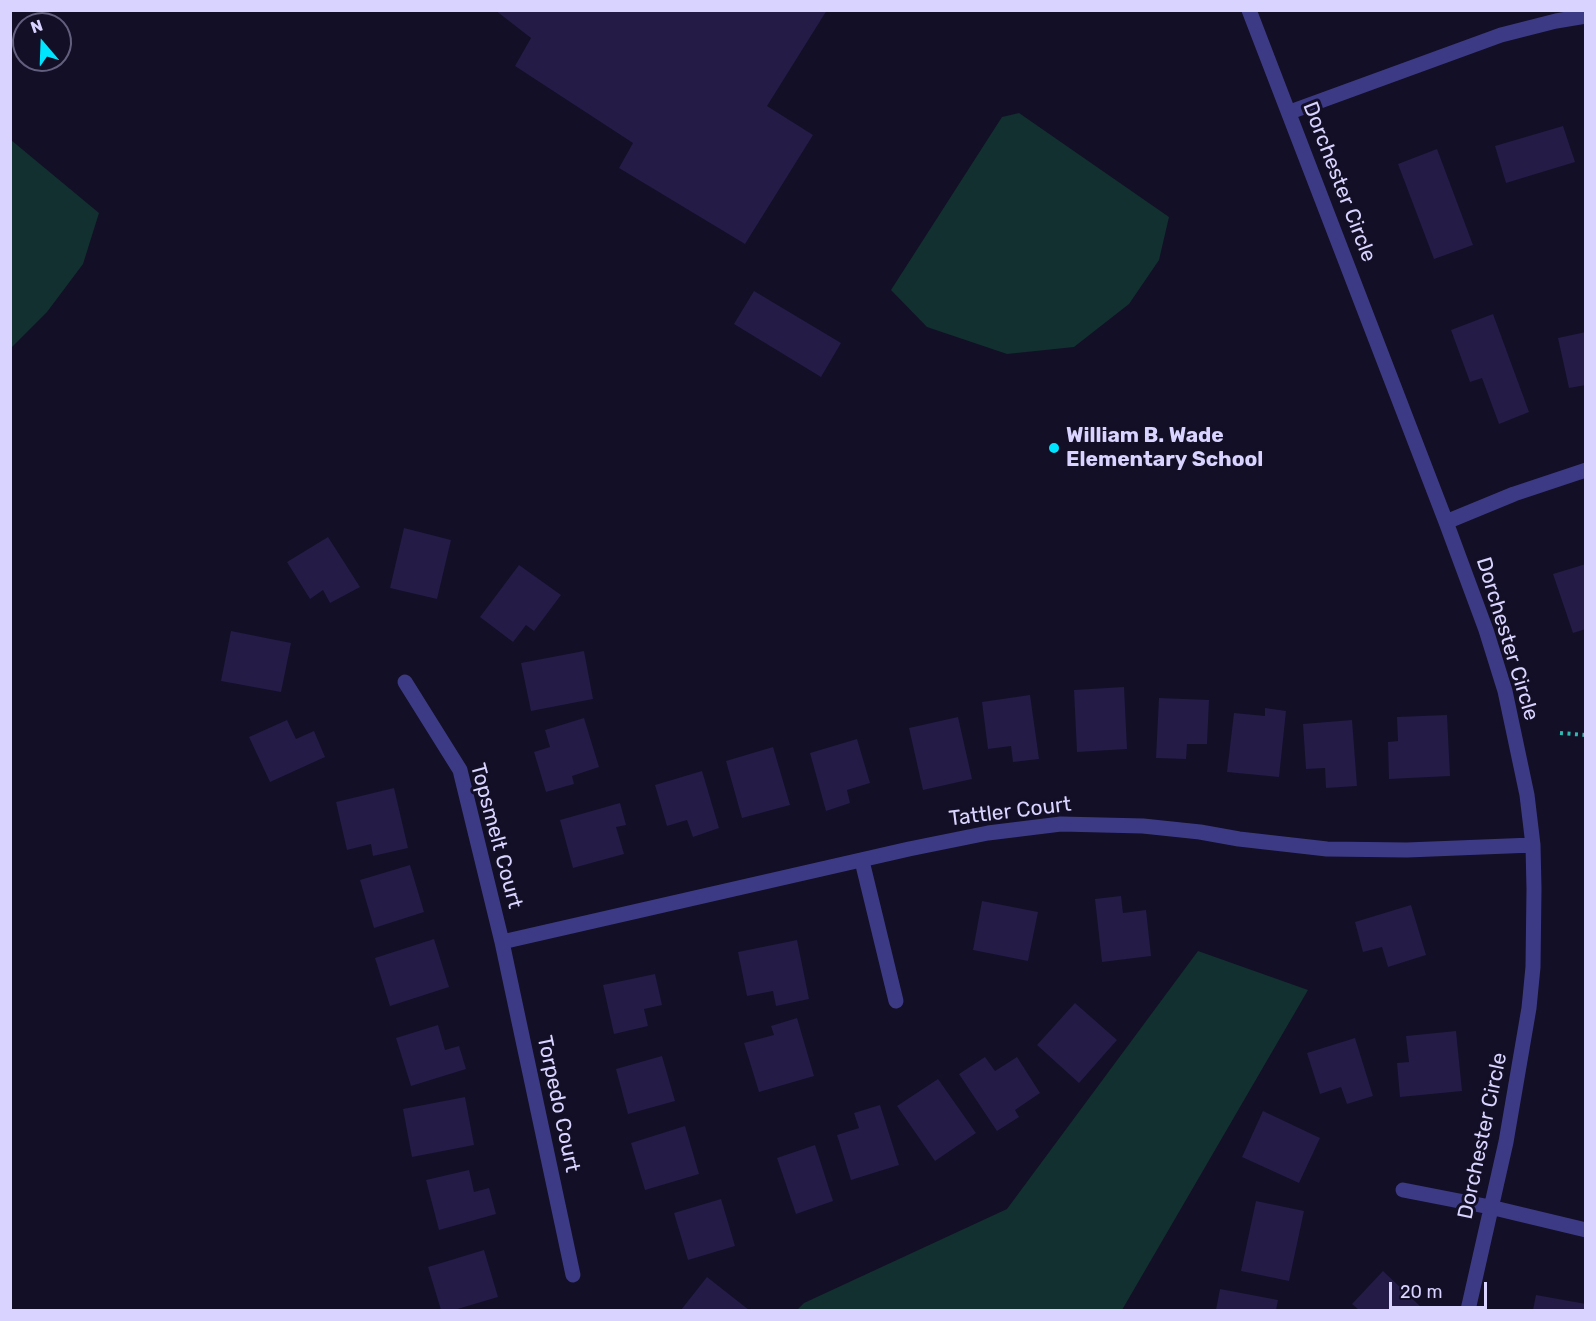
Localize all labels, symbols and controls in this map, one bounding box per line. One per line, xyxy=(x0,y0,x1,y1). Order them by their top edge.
north arrow xyxy=(12,12,72,72)
text: N xyxy=(28,16,45,37)
street label: Dorchester Circle xyxy=(1297,98,1381,266)
place label: William B. Wade Elementary School xyxy=(1066,423,1263,473)
marker: William B. Wade Elementary School xyxy=(1047,441,1061,455)
street label: Dorchester Circle xyxy=(1470,554,1544,724)
street label: Topsmelt Court xyxy=(465,761,527,911)
street label: Tattler Court xyxy=(947,792,1073,832)
street label: Torpedo Court xyxy=(531,1033,585,1175)
street label: Dorchester Circle xyxy=(1453,1050,1513,1222)
scale bar xyxy=(1392,1270,1490,1308)
text: 20 m xyxy=(1400,1281,1442,1303)

